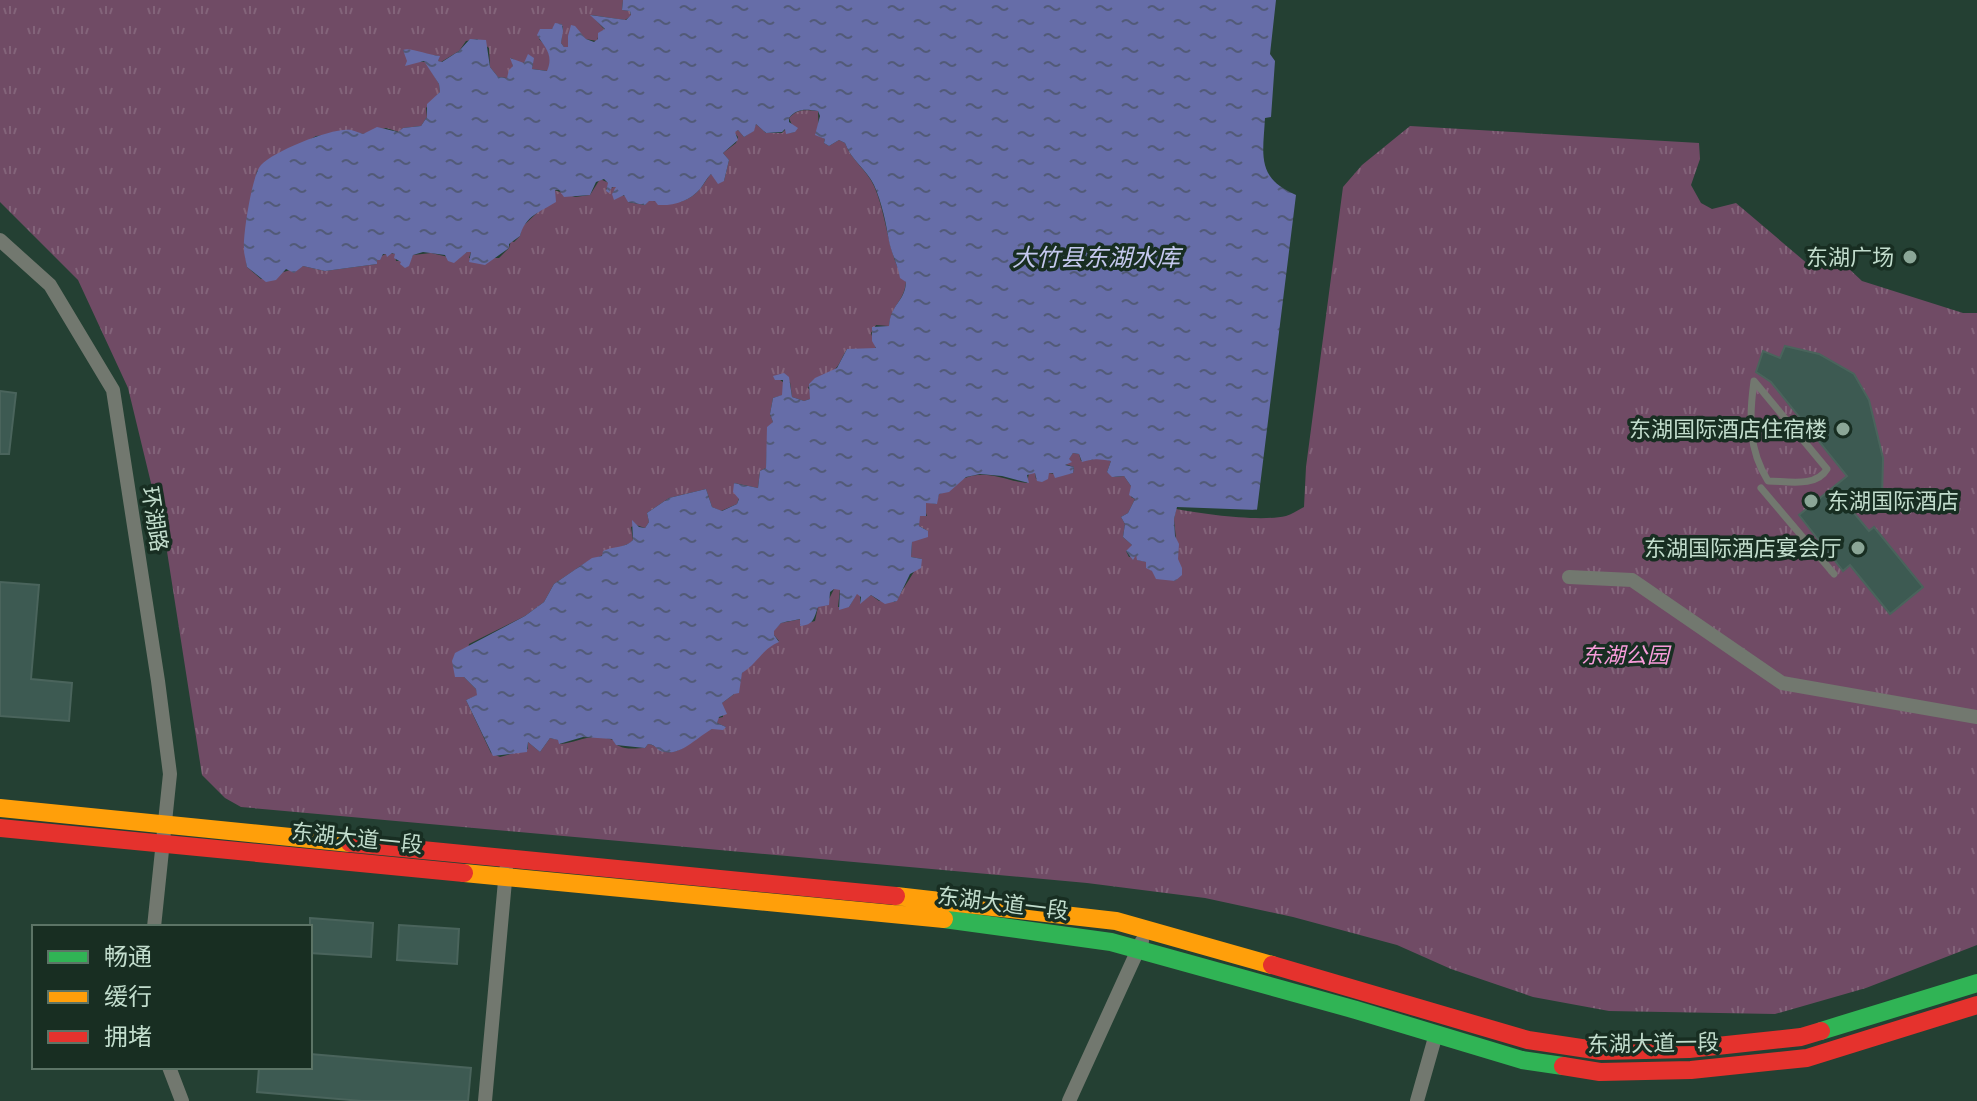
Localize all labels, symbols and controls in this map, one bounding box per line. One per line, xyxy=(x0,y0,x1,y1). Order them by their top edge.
water label: 大竹县东湖水库 xyxy=(1012,244,1184,272)
place label: 东湖广场 xyxy=(1806,245,1894,270)
marker: 东湖广场 xyxy=(1901,248,1919,266)
place label: 东湖国际酒店住宿楼 xyxy=(1629,417,1827,442)
marker: 东湖国际酒店住宿楼 xyxy=(1834,420,1852,438)
street label: 环湖路 xyxy=(137,485,172,554)
place label: 东湖国际酒店 xyxy=(1827,489,1959,514)
marker: 东湖国际酒店 xyxy=(1802,492,1820,510)
place label: 东湖国际酒店宴会厅 xyxy=(1644,536,1842,561)
marker: 东湖国际酒店宴会厅 xyxy=(1849,539,1867,557)
park label: 东湖公园 xyxy=(1581,643,1672,668)
street label: 东湖大道一段 xyxy=(290,819,424,858)
street label: 东湖大道一段 xyxy=(936,883,1070,924)
legend xyxy=(32,925,312,1069)
text: 畅通 xyxy=(104,943,152,971)
text: 缓行 xyxy=(104,983,152,1011)
text: 拥堵 xyxy=(104,1023,152,1051)
street label: 东湖大道一段 xyxy=(1587,1030,1719,1057)

